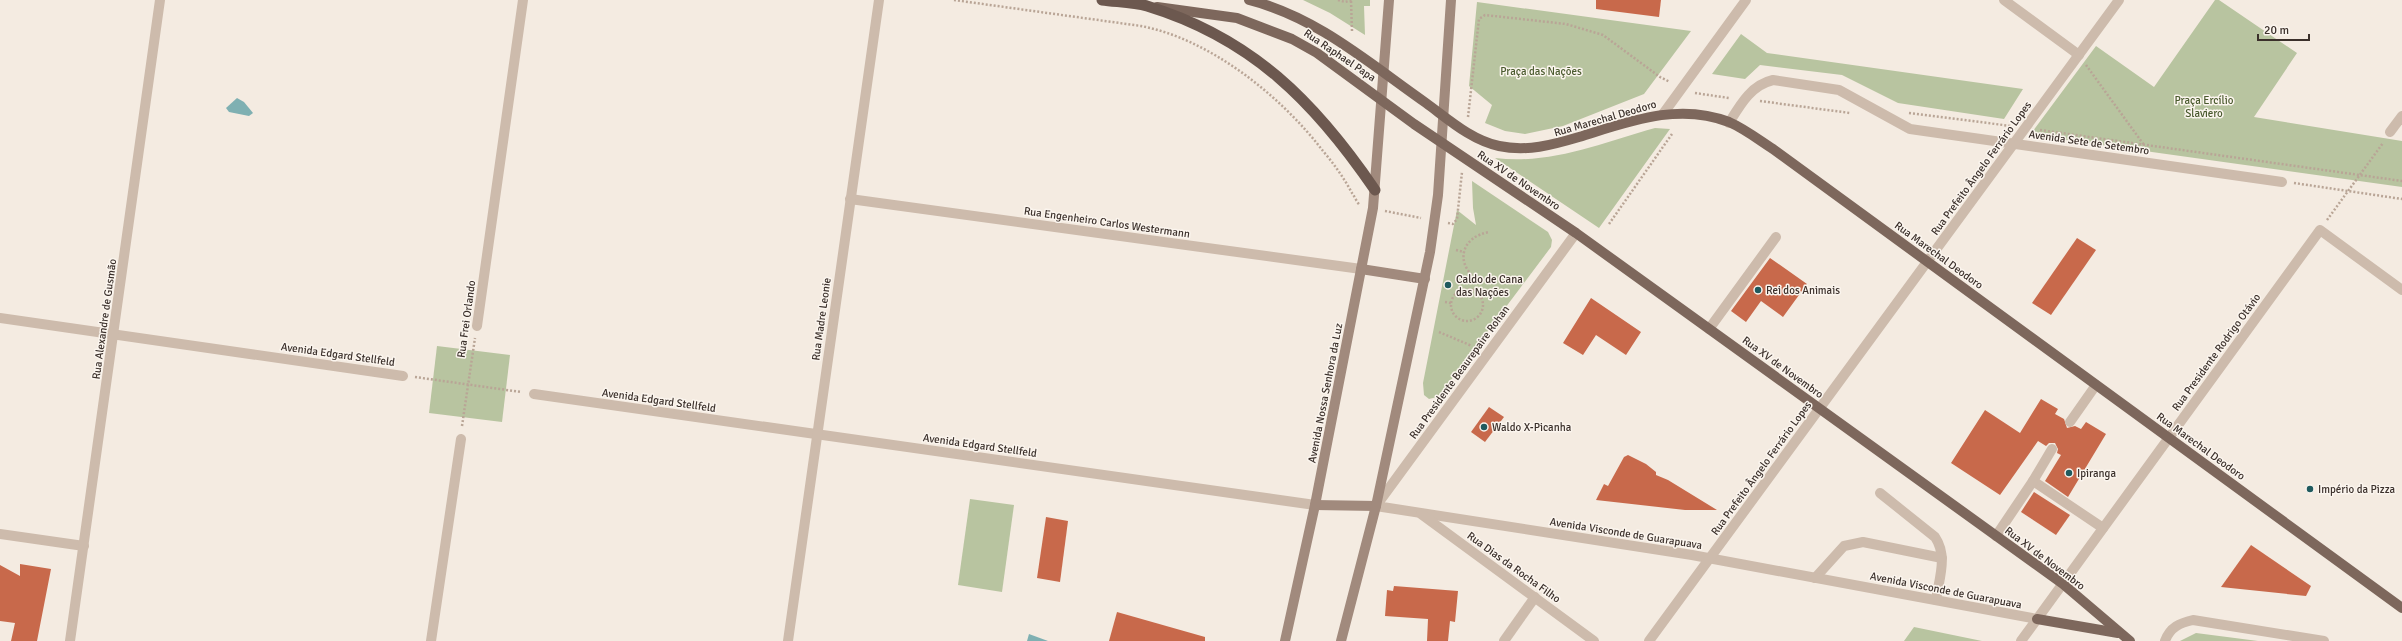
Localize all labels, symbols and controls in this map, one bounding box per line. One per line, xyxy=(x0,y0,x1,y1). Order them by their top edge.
scale bar xyxy=(2258,16,2309,42)
text: 20 m xyxy=(2264,23,2289,38)
street label: Rua Raphael Papa xyxy=(1301,27,1379,85)
park label: Praça das Nações xyxy=(1500,65,1582,78)
park label: Praça Ercílio Slaviero xyxy=(2175,94,2234,120)
street label: Rua Marechal Deodoro xyxy=(1552,98,1658,139)
street label: Rua Prefeito Ângelo Ferrário Lopes xyxy=(1928,98,2034,238)
street label: Avenida Sete de Setembro xyxy=(2028,128,2150,157)
street label: Rua XV de Novembro xyxy=(1475,148,1563,213)
street label: Rua Engenheiro Carlos Westermann xyxy=(1023,204,1191,241)
street label: Rua Marechal Deodoro xyxy=(1892,219,1986,292)
street label: Rua Alexandre de Gusmão xyxy=(90,258,119,380)
place label: Caldo de Cana das Nações xyxy=(1456,273,1523,299)
street label: Rua Madre Leonie xyxy=(809,277,834,361)
street label: Rua Frei Orlando xyxy=(455,279,478,359)
marker: Caldo de Cana das Nações xyxy=(1443,280,1453,290)
place label: Rei dos Animais xyxy=(1766,284,1840,297)
marker: Rei dos Animais xyxy=(1753,285,1763,295)
street label: Rua Presidente Rodrigo Otávio xyxy=(2169,291,2264,413)
street label: Rua Presidente Beaurepaire Rohan xyxy=(1407,303,1512,442)
street label: Avenida Nossa Senhora da Luz xyxy=(1306,322,1345,464)
street label: Rua XV de Novembro xyxy=(1740,334,1826,401)
street label: Avenida Edgard Stellfeld xyxy=(280,340,396,369)
street label: Avenida Edgard Stellfeld xyxy=(601,386,717,415)
street label: Rua Prefeito Ângelo Ferrário Lopes xyxy=(1708,398,1814,538)
street label: Rua Marechal Deodoro xyxy=(2154,410,2248,483)
place label: Waldo X-Picanha xyxy=(1492,421,1572,434)
marker: Waldo X-Picanha xyxy=(1479,422,1489,432)
street label: Avenida Edgard Stellfeld xyxy=(922,431,1038,460)
place label: Ipiranga xyxy=(2077,467,2116,480)
marker: Ipiranga xyxy=(2064,468,2074,478)
place label: Império da Pizza xyxy=(2318,483,2396,496)
marker: Império da Pizza xyxy=(2305,484,2315,494)
street label: Avenida Visconde de Guarapuava xyxy=(1549,515,1704,552)
street label: Rua XV de Novembro xyxy=(2002,524,2088,593)
street label: Rua Dias da Rocha Filho xyxy=(1465,529,1563,606)
street label: Avenida Visconde de Guarapuava xyxy=(1869,569,2023,612)

